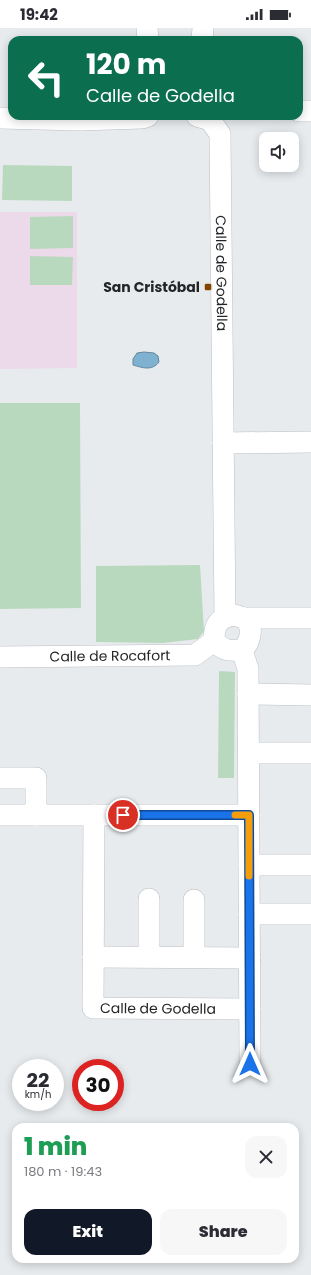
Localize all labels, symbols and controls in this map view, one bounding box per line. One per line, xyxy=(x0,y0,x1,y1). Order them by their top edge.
text: 19:42 xyxy=(20,4,58,25)
text: 120 m xyxy=(86,45,166,84)
icon: left xyxy=(20,52,72,104)
text: Calle de Godella xyxy=(86,83,235,108)
map controls xyxy=(259,132,299,172)
button: sound xyxy=(259,132,299,172)
street label: Calle de Godella xyxy=(211,215,232,331)
place label: San Cristóbal xyxy=(103,277,200,297)
marker: San Cristóbal xyxy=(203,282,213,292)
street label: Calle de Rocafort xyxy=(49,645,171,666)
pin xyxy=(106,798,140,832)
icon: arrive xyxy=(112,804,134,826)
street label: Calle de Godella xyxy=(100,998,216,1019)
position arrow xyxy=(229,1043,271,1085)
speed limit sign: 30 xyxy=(72,1059,124,1111)
text: 22 xyxy=(27,1066,49,1094)
text: km/h xyxy=(25,1087,51,1102)
text: 1 min xyxy=(24,1130,87,1163)
button: close xyxy=(245,1136,287,1178)
text: 180 m · 19:43 xyxy=(24,1162,102,1181)
button: Exit xyxy=(24,1209,152,1255)
button: Share xyxy=(160,1209,287,1255)

